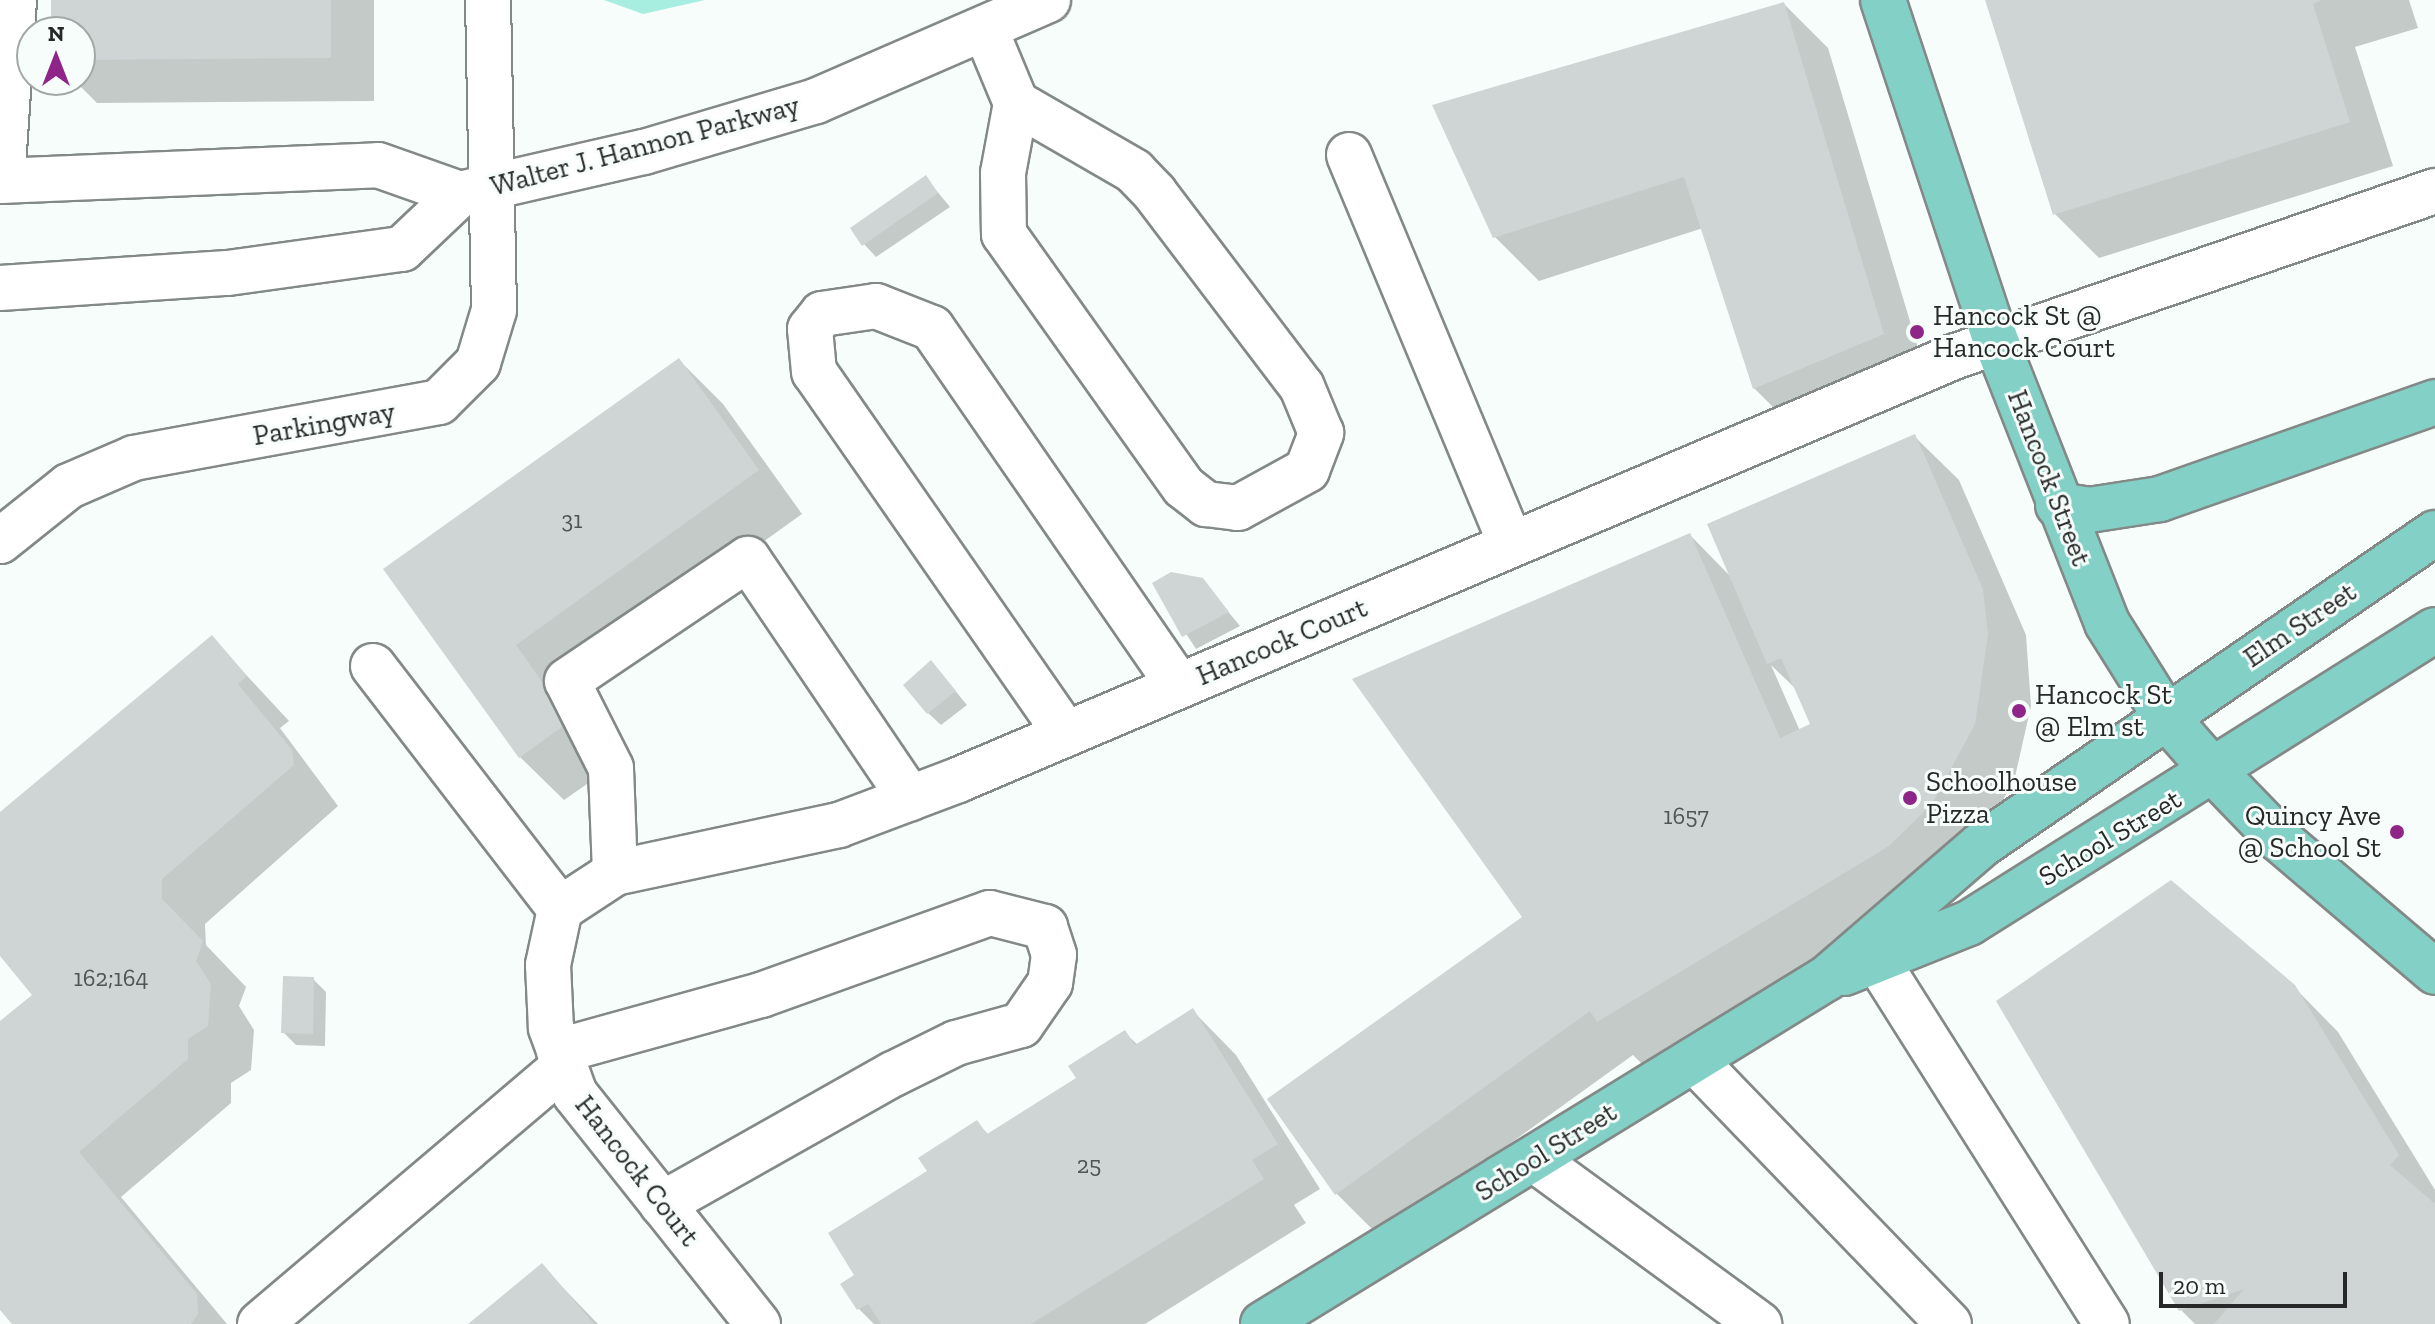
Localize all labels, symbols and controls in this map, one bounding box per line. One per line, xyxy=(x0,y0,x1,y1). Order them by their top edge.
north arrow xyxy=(16,16,96,96)
text: N xyxy=(48,20,64,47)
street label: Walter J. Hannon Parkway xyxy=(486,88,804,204)
place label: Hancock St @ Hancock Court xyxy=(1933,299,2115,365)
marker: Hancock St @ Hancock Court xyxy=(1908,323,1926,341)
street label: Hancock Street xyxy=(2000,385,2098,571)
street label: Parkingway xyxy=(250,395,398,453)
house number: 31 xyxy=(562,506,582,534)
street label: Elm Street xyxy=(2237,575,2363,675)
street label: Hancock Court xyxy=(1192,591,1372,693)
place label: Hancock St @ Elm st xyxy=(2035,678,2172,744)
marker: Hancock St @ Elm st xyxy=(2010,702,2028,720)
place label: Schoolhouse Pizza xyxy=(1926,765,2077,831)
street label: School Street xyxy=(2033,782,2187,894)
marker: Schoolhouse Pizza xyxy=(1901,789,1919,807)
place label: Quincy Ave @ School St xyxy=(2238,799,2381,865)
house number: 1657 xyxy=(1663,802,1709,830)
marker: Quincy Ave @ School St xyxy=(2388,823,2406,841)
house number: 162;164 xyxy=(74,964,148,992)
street label: Hancock Court xyxy=(568,1089,706,1253)
street label: School Street xyxy=(1469,1095,1623,1209)
house number: 25 xyxy=(1077,1151,1101,1179)
scale bar xyxy=(2163,1256,2351,1306)
text: 20 m xyxy=(2173,1271,2225,1300)

